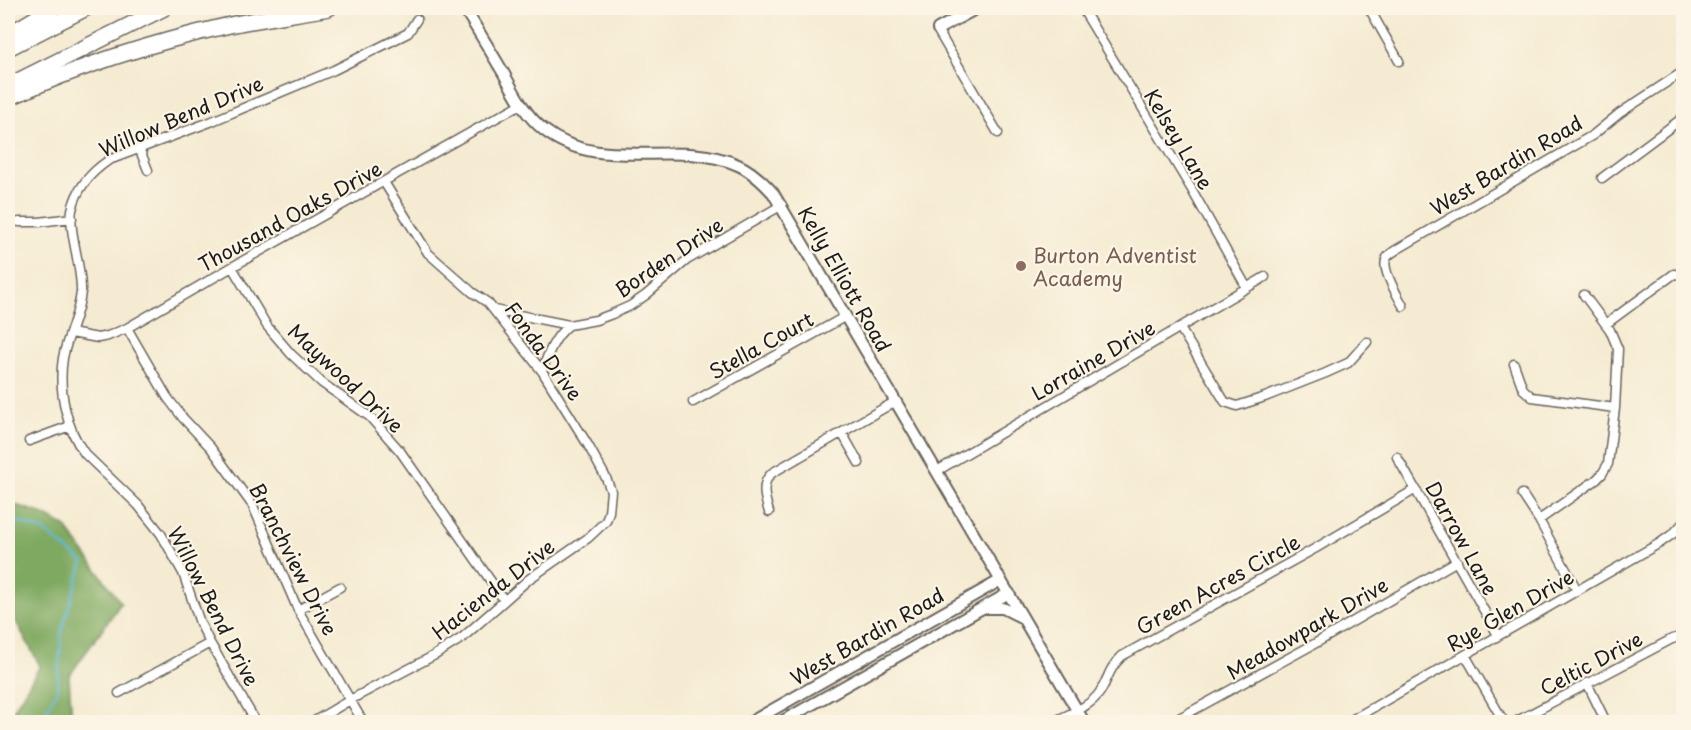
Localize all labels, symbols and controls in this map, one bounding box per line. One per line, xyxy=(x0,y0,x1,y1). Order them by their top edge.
street label: Willow Bend Drive xyxy=(94,68,268,164)
street label: Kelsey Lane xyxy=(1137,83,1221,195)
street label: West Bardin Road xyxy=(1424,108,1588,222)
street label: Thousand Oaks Drive xyxy=(193,153,387,279)
street label: Kelly Elliott Road xyxy=(791,201,899,357)
street label: Borden Drive xyxy=(609,210,729,304)
place label: Burton Adventist Academy xyxy=(1033,240,1197,293)
marker: Burton Adventist Academy xyxy=(1014,259,1028,273)
street label: Fonda Drive xyxy=(498,295,590,407)
street label: Stella Court xyxy=(703,304,819,386)
street label: Lorraine Drive xyxy=(1026,312,1160,408)
street label: Maywood Drive xyxy=(282,316,410,440)
street label: Darrow Lane xyxy=(1418,476,1506,600)
street label: Branchview Drive xyxy=(243,478,345,640)
street label: Willow Bend Drive xyxy=(161,521,267,691)
street label: Green Acres Circle xyxy=(1130,526,1306,642)
street label: Hacienda Drive xyxy=(425,531,561,647)
street label: Rye Glen Drive xyxy=(1441,561,1579,659)
street label: Meadowpark Drive xyxy=(1221,569,1393,687)
street label: West Bardin Road xyxy=(785,580,949,692)
street label: Celtic Drive xyxy=(1534,623,1648,703)

